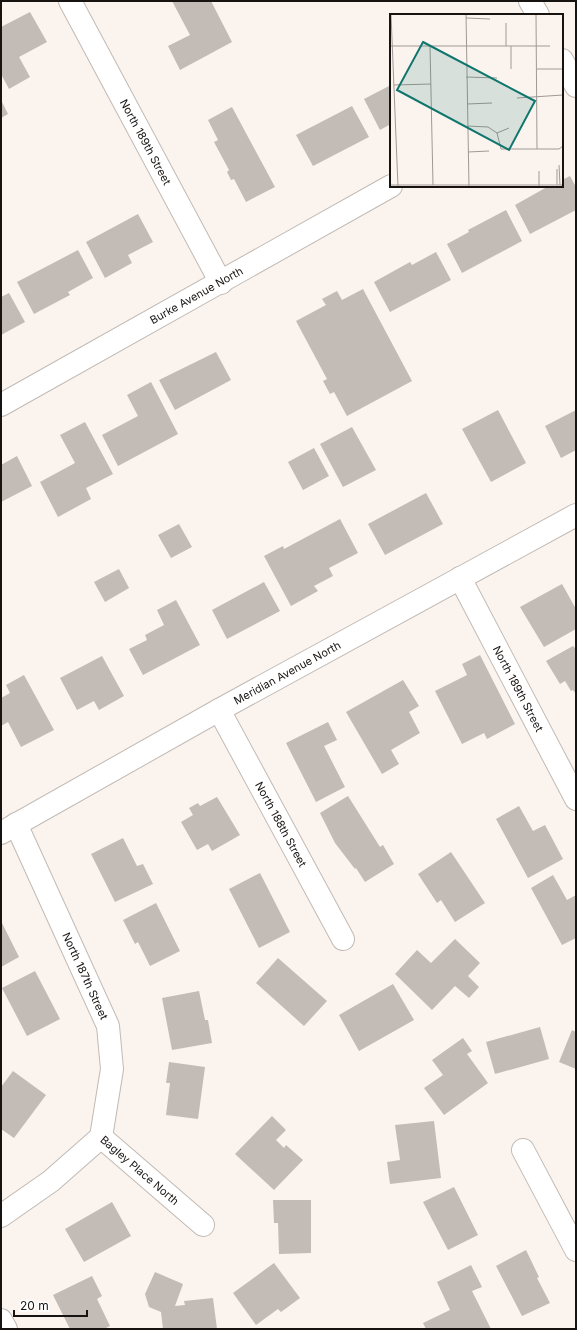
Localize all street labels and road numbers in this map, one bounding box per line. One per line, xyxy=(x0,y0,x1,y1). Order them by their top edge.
street label: North 189th Street xyxy=(117,97,174,188)
street label: Burke Avenue North xyxy=(147,264,245,327)
street label: Meridian Avenue North xyxy=(231,638,343,708)
street label: North 189th Street xyxy=(490,643,547,734)
street label: North 188th Street xyxy=(252,779,310,870)
street label: North 187th Street xyxy=(59,930,111,1022)
street label: Bagley Place North xyxy=(97,1133,182,1208)

